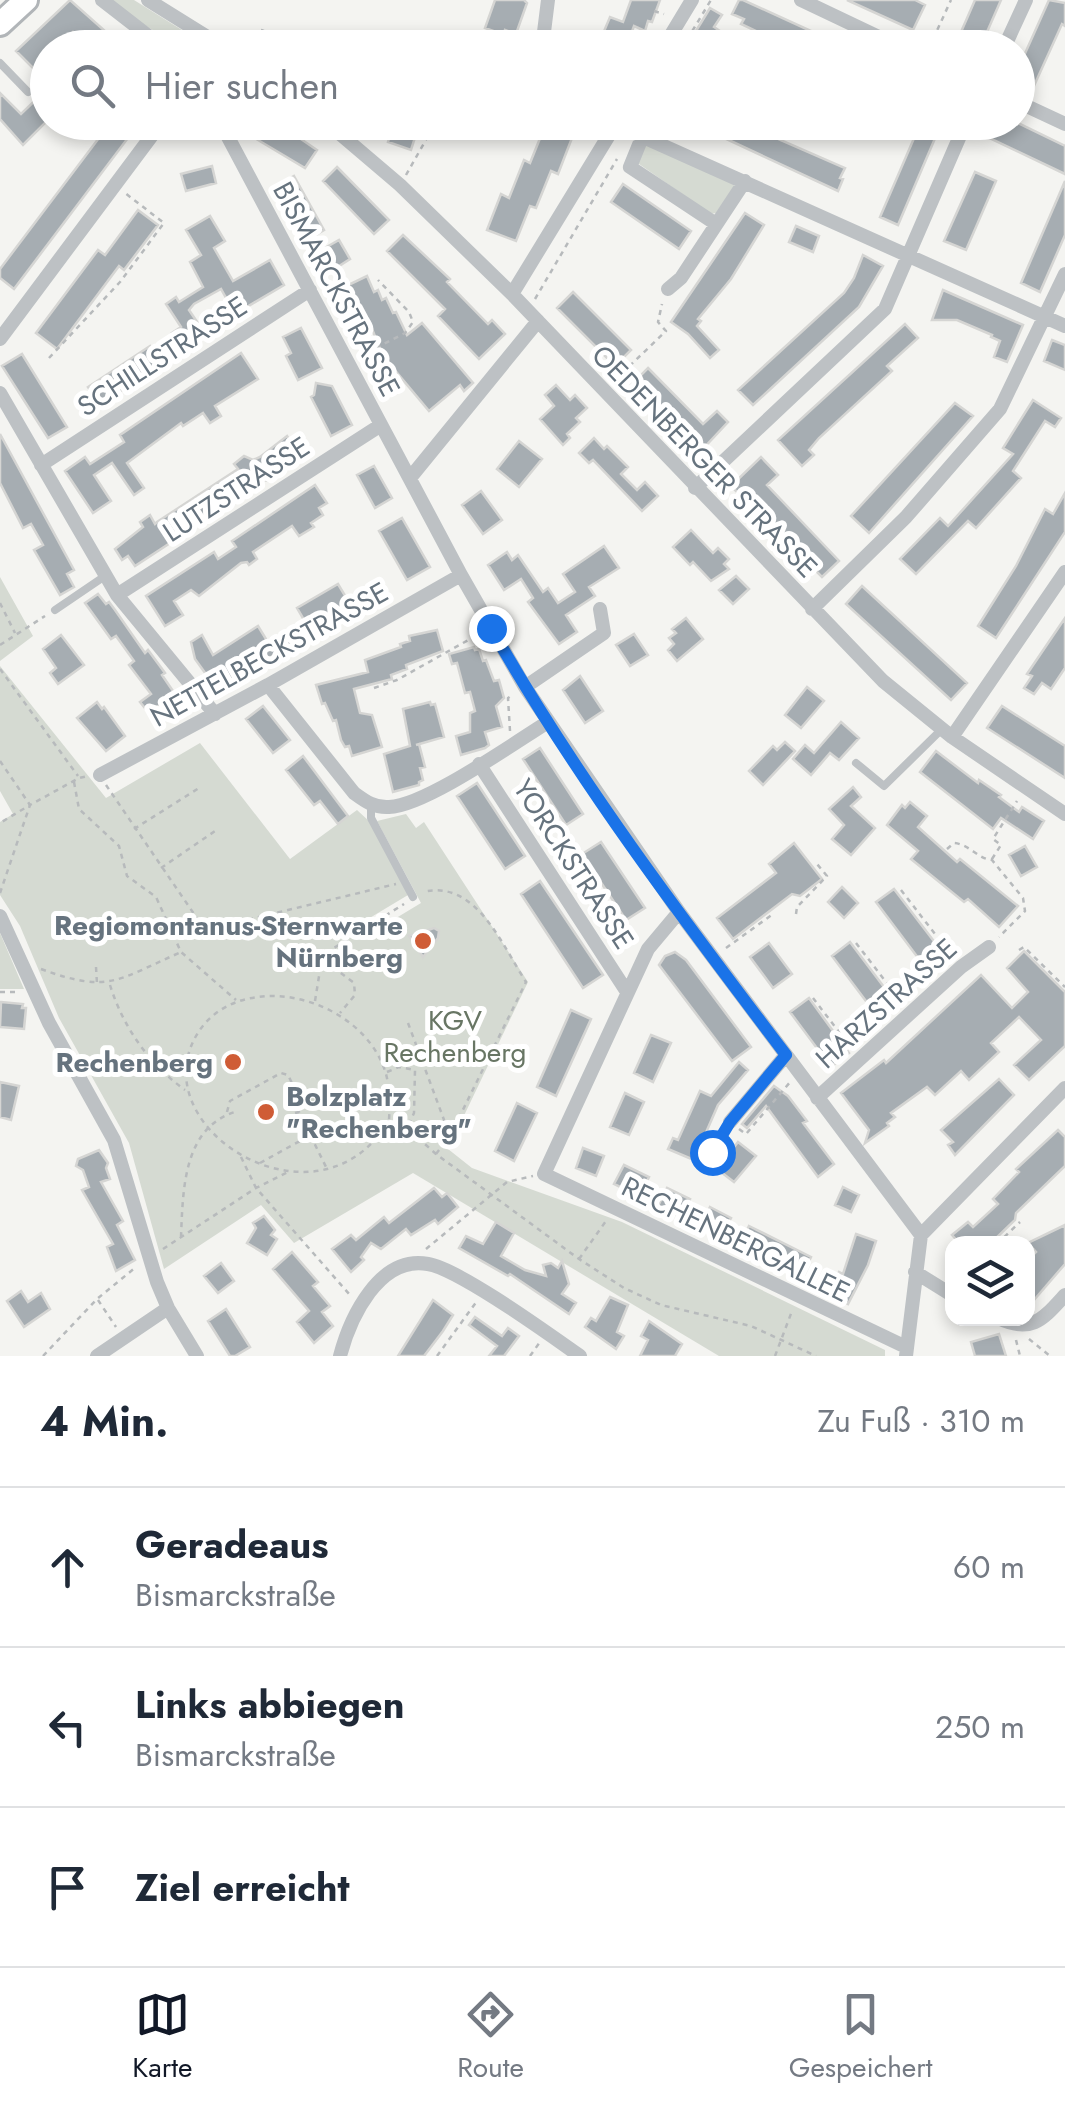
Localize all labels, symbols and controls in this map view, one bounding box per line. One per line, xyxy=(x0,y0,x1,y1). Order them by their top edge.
search box xyxy=(30,30,1035,140)
icon: search xyxy=(65,58,120,113)
text: Hier suchen xyxy=(145,58,339,113)
street label: BISMARCKSTRASSE xyxy=(263,174,411,404)
street label: SCHILLSTRASSE xyxy=(69,286,255,427)
street label: OEDENBERGER STRASSE xyxy=(582,336,827,587)
street label: LUTZSTRASSE xyxy=(155,427,318,552)
street label: NETTELBECKSTRASSE xyxy=(143,572,396,737)
route end xyxy=(469,606,515,652)
street label: YORCKSTRASSE xyxy=(503,771,644,958)
place label: Regiomontanus-Sternwarte Nürnberg xyxy=(54,905,403,978)
street label: HARZSTRASSE xyxy=(806,929,966,1078)
marker: Regiomontanus-Sternwarte Nürnberg xyxy=(412,930,434,952)
park label: KGV Rechenberg xyxy=(384,1000,526,1073)
place label: Rechenberg xyxy=(55,1042,213,1083)
marker: Rechenberg xyxy=(222,1051,244,1073)
place label: Bolzplatz "Rechenberg" xyxy=(286,1076,472,1149)
marker: Bolzplatz "Rechenberg" xyxy=(255,1101,277,1123)
route start xyxy=(690,1130,736,1176)
street label: RECHENBERGALLEE xyxy=(615,1166,857,1313)
map controls xyxy=(945,1236,1035,1326)
button: layers xyxy=(945,1236,1035,1326)
text: 4 Min. xyxy=(40,1391,169,1452)
text: Zu Fuß · 310 m xyxy=(817,1398,1025,1444)
text: Geradeaus xyxy=(135,1517,329,1572)
icon: ahead xyxy=(40,1540,95,1595)
text: 60 m xyxy=(953,1544,1025,1590)
text: Bismarckstraße xyxy=(135,1572,336,1618)
text: Links abbiegen xyxy=(135,1677,405,1732)
icon: left xyxy=(40,1700,95,1755)
text: 250 m xyxy=(935,1704,1025,1750)
text: Bismarckstraße xyxy=(135,1732,336,1778)
icon: arrive xyxy=(40,1860,95,1915)
text: Ziel erreicht xyxy=(135,1860,350,1915)
tab: Karte xyxy=(132,1987,192,2088)
tab: Route xyxy=(457,1987,524,2088)
tab: Gespeichert xyxy=(789,1987,933,2088)

